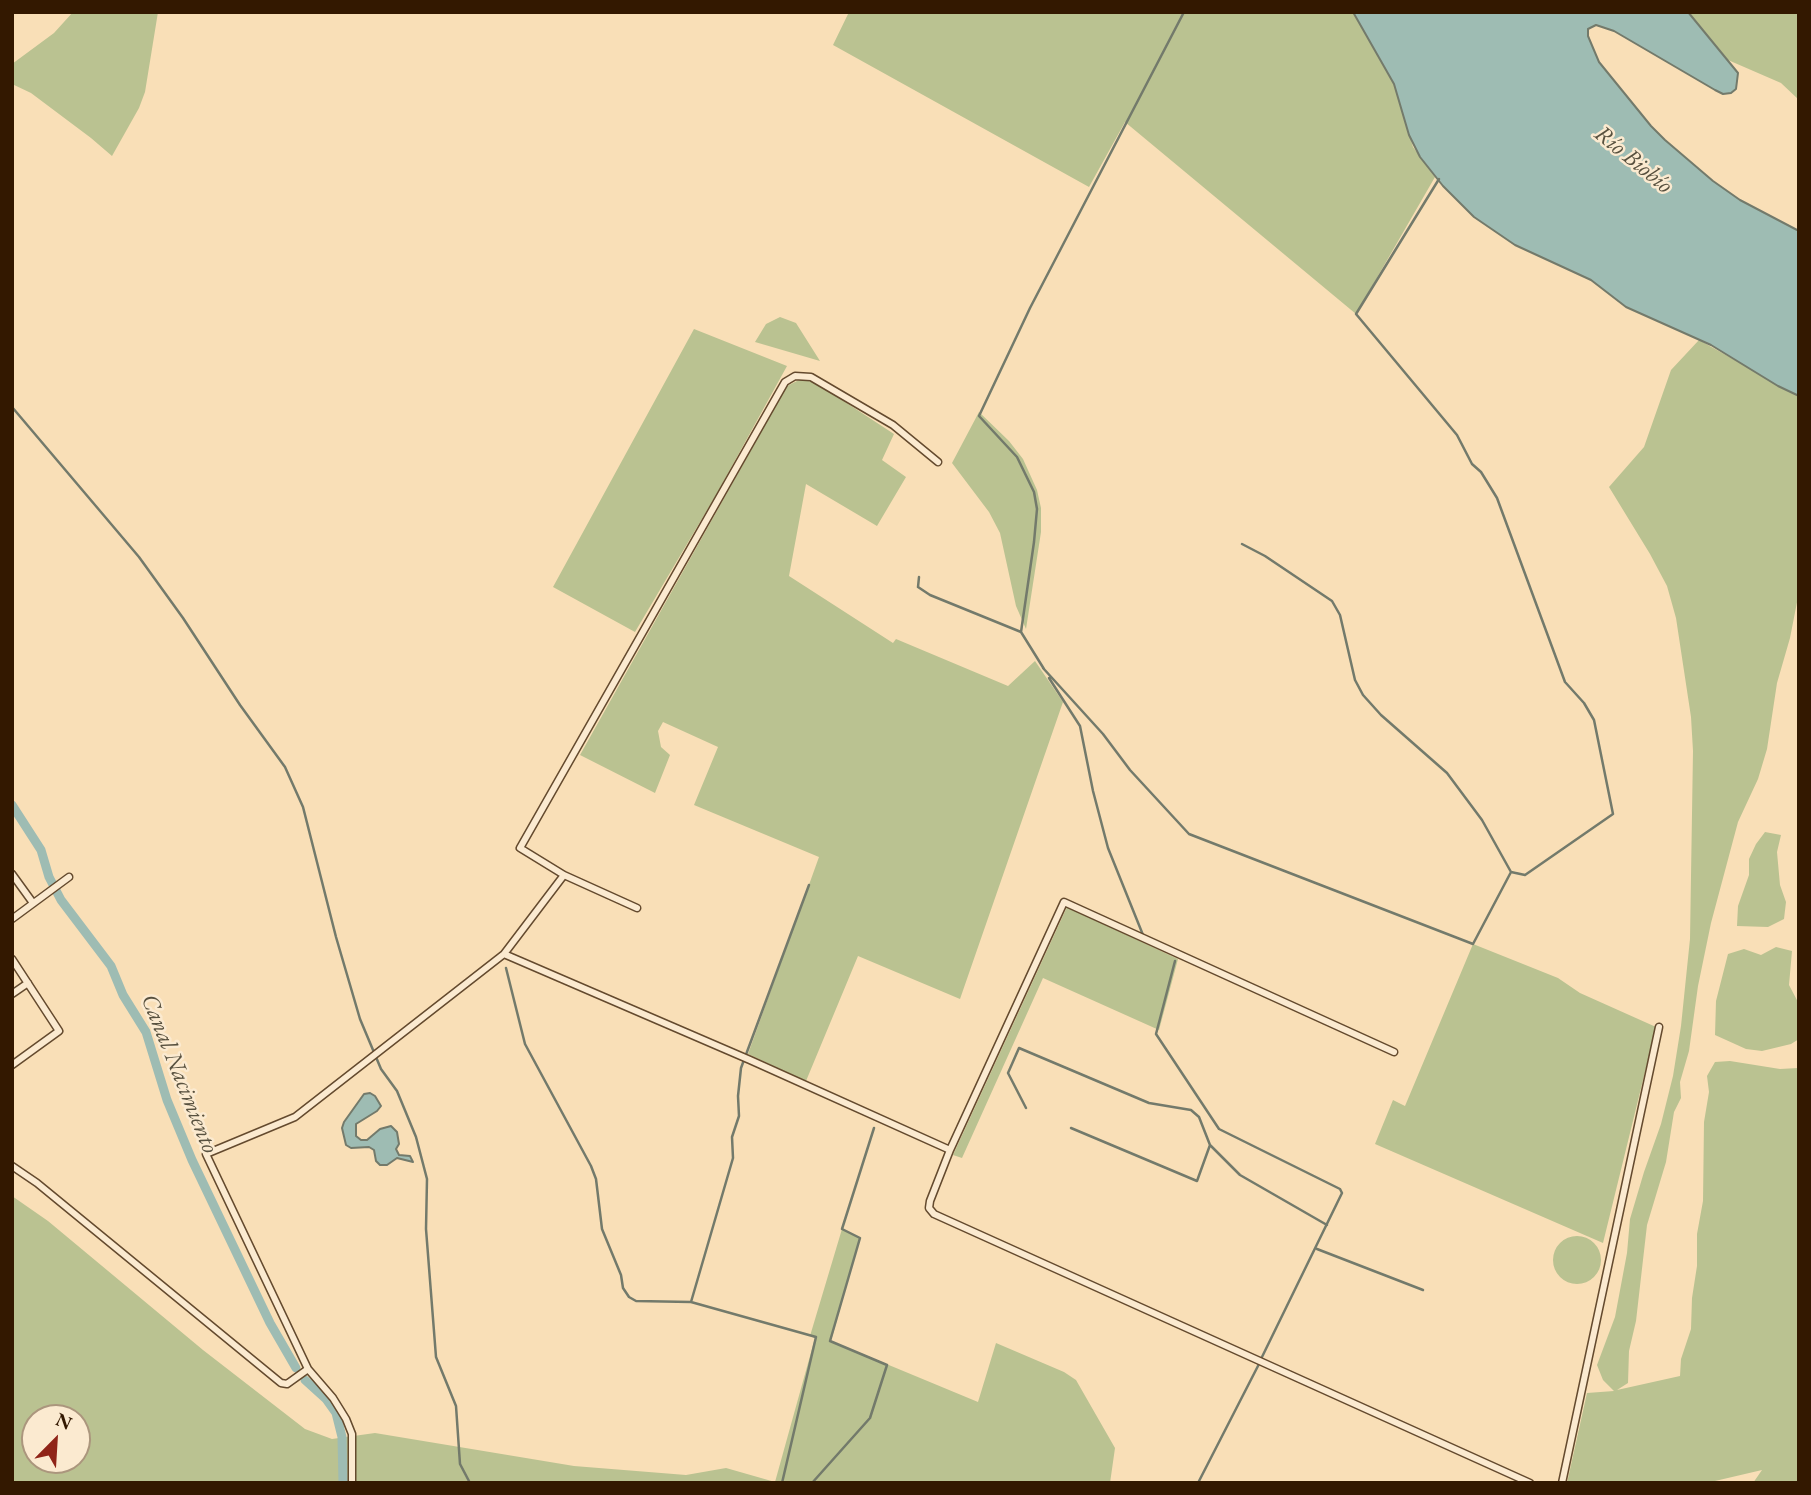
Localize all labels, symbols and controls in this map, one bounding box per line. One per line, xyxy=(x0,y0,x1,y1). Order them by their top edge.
water label: Río Biobío xyxy=(1588,120,1678,200)
water label: Canal Nacimiento xyxy=(134,990,224,1158)
north arrow xyxy=(21,1404,91,1474)
text: N xyxy=(52,1407,76,1436)

